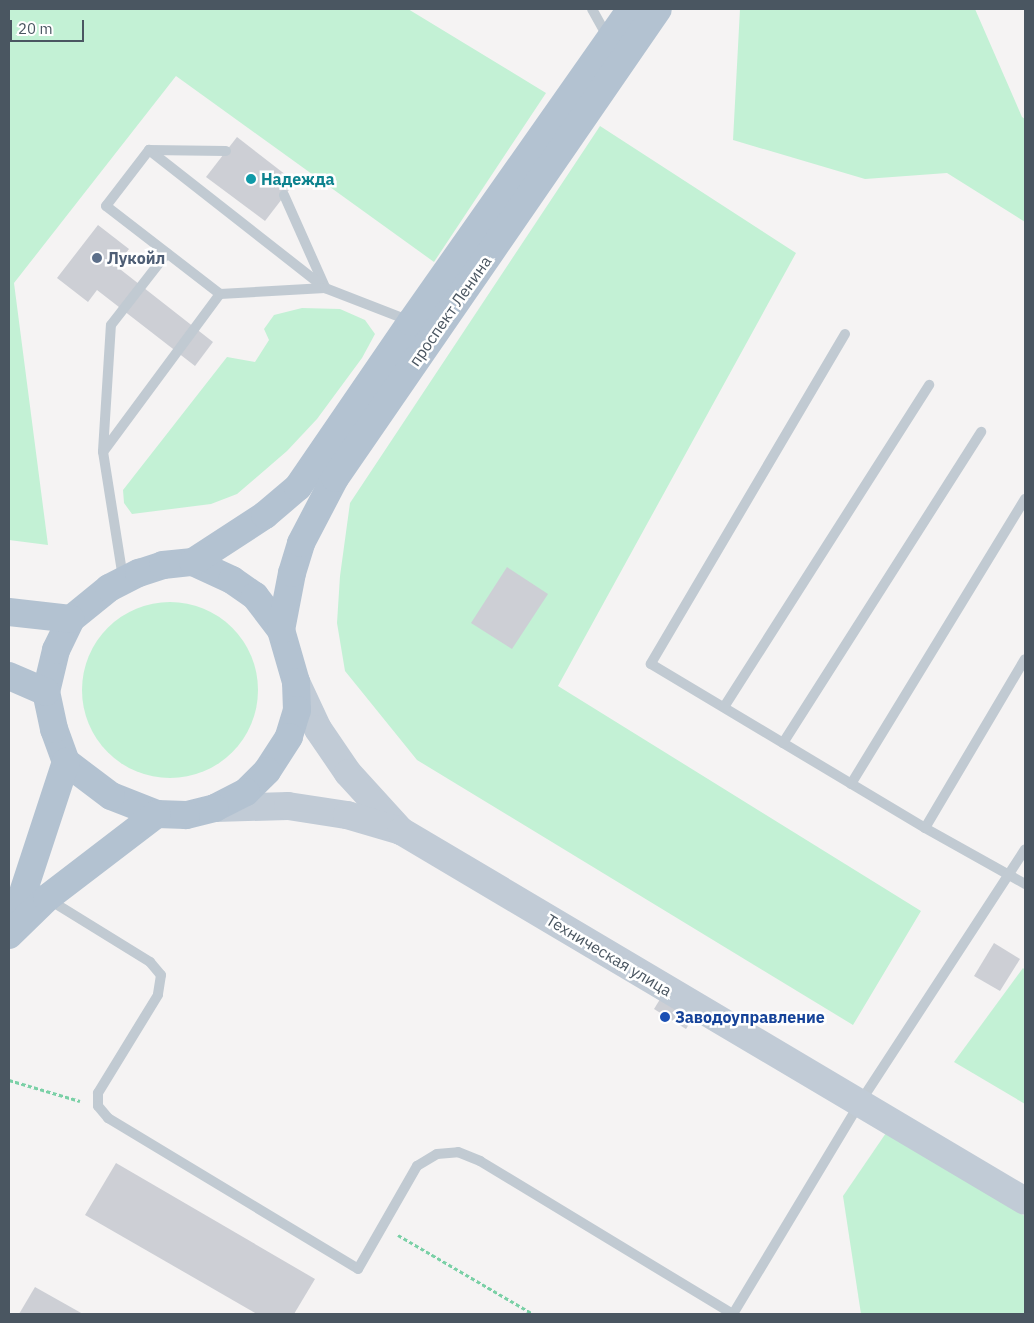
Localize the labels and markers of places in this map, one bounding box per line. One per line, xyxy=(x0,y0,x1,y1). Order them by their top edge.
place label: Надежда xyxy=(261,169,335,189)
marker: Надежда xyxy=(245,173,257,185)
place label: Лукойл xyxy=(107,248,165,268)
marker: Лукойл xyxy=(91,252,103,264)
place label: Заводоуправление xyxy=(675,1007,825,1027)
marker: Заводоуправление xyxy=(659,1011,671,1023)

